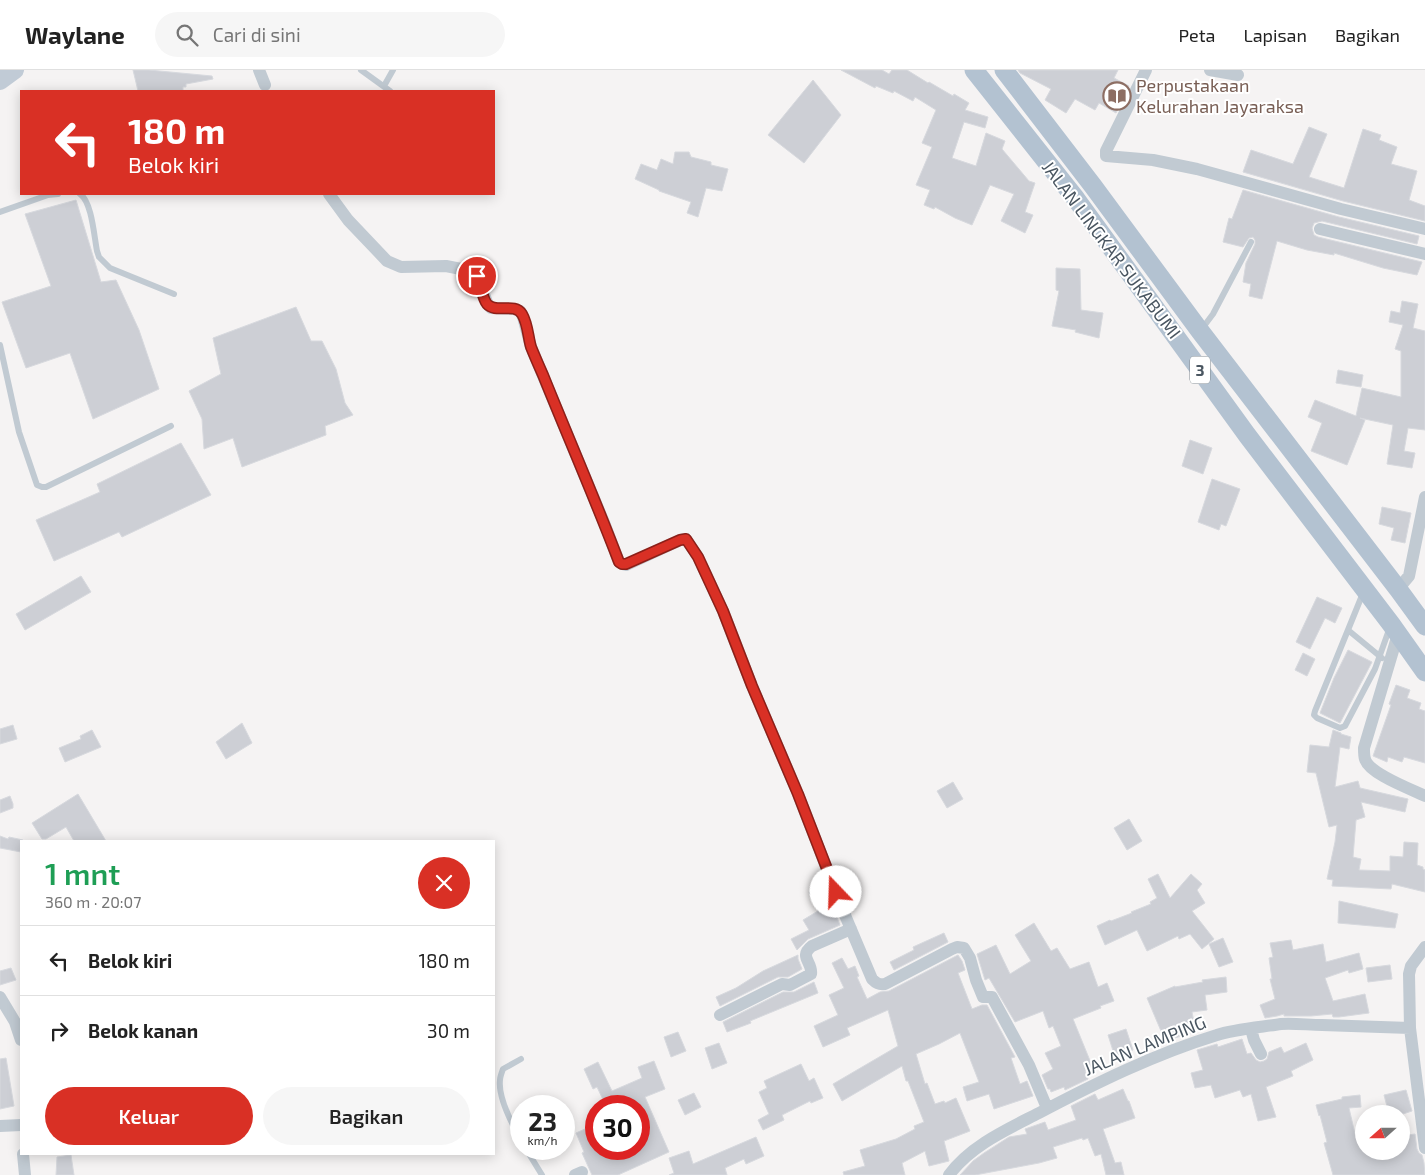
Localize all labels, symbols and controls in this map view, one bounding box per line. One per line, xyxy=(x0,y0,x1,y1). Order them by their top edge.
search box xyxy=(155,12,505,57)
text: Waylane xyxy=(25,20,125,49)
icon: search xyxy=(173,21,201,49)
text: Cari di sini xyxy=(213,23,301,46)
text: Peta xyxy=(1178,24,1215,46)
text: Lapisan xyxy=(1243,24,1307,46)
text: Bagikan xyxy=(1335,24,1400,46)
place label: Perpustakaan Kelurahan Jayaraksa xyxy=(1136,74,1304,117)
library icon: Perpustakaan Kelurahan Jayaraksa xyxy=(1102,81,1132,111)
text: 180 m xyxy=(128,109,225,151)
icon: left xyxy=(45,110,110,175)
text: Belok kiri xyxy=(128,151,219,177)
street label: JALAN LINGKAR SUKABUMI xyxy=(1038,156,1186,343)
pin xyxy=(456,255,498,297)
icon: arrive xyxy=(463,262,491,290)
road number: 3 xyxy=(1190,356,1210,384)
text: 1 mnt xyxy=(45,855,120,891)
button: close xyxy=(418,857,470,909)
position arrow xyxy=(809,865,861,917)
text: 360 m · 20:07 xyxy=(45,892,141,911)
icon: left xyxy=(45,947,73,975)
text: Belok kiri xyxy=(88,949,172,972)
text: 180 m xyxy=(419,949,470,972)
street label: JALAN LAMPING xyxy=(1080,1011,1209,1080)
icon: right xyxy=(45,1017,73,1045)
text: Belok kanan xyxy=(88,1019,198,1042)
text: 30 m xyxy=(427,1019,470,1042)
button: Keluar xyxy=(45,1087,253,1145)
button: Bagikan xyxy=(263,1087,470,1145)
speed limit sign: 30 xyxy=(585,1095,650,1160)
north arrow xyxy=(1355,1105,1410,1160)
map controls xyxy=(1355,1105,1410,1160)
text: 23 xyxy=(528,1106,557,1136)
text: km/h xyxy=(528,1133,557,1147)

